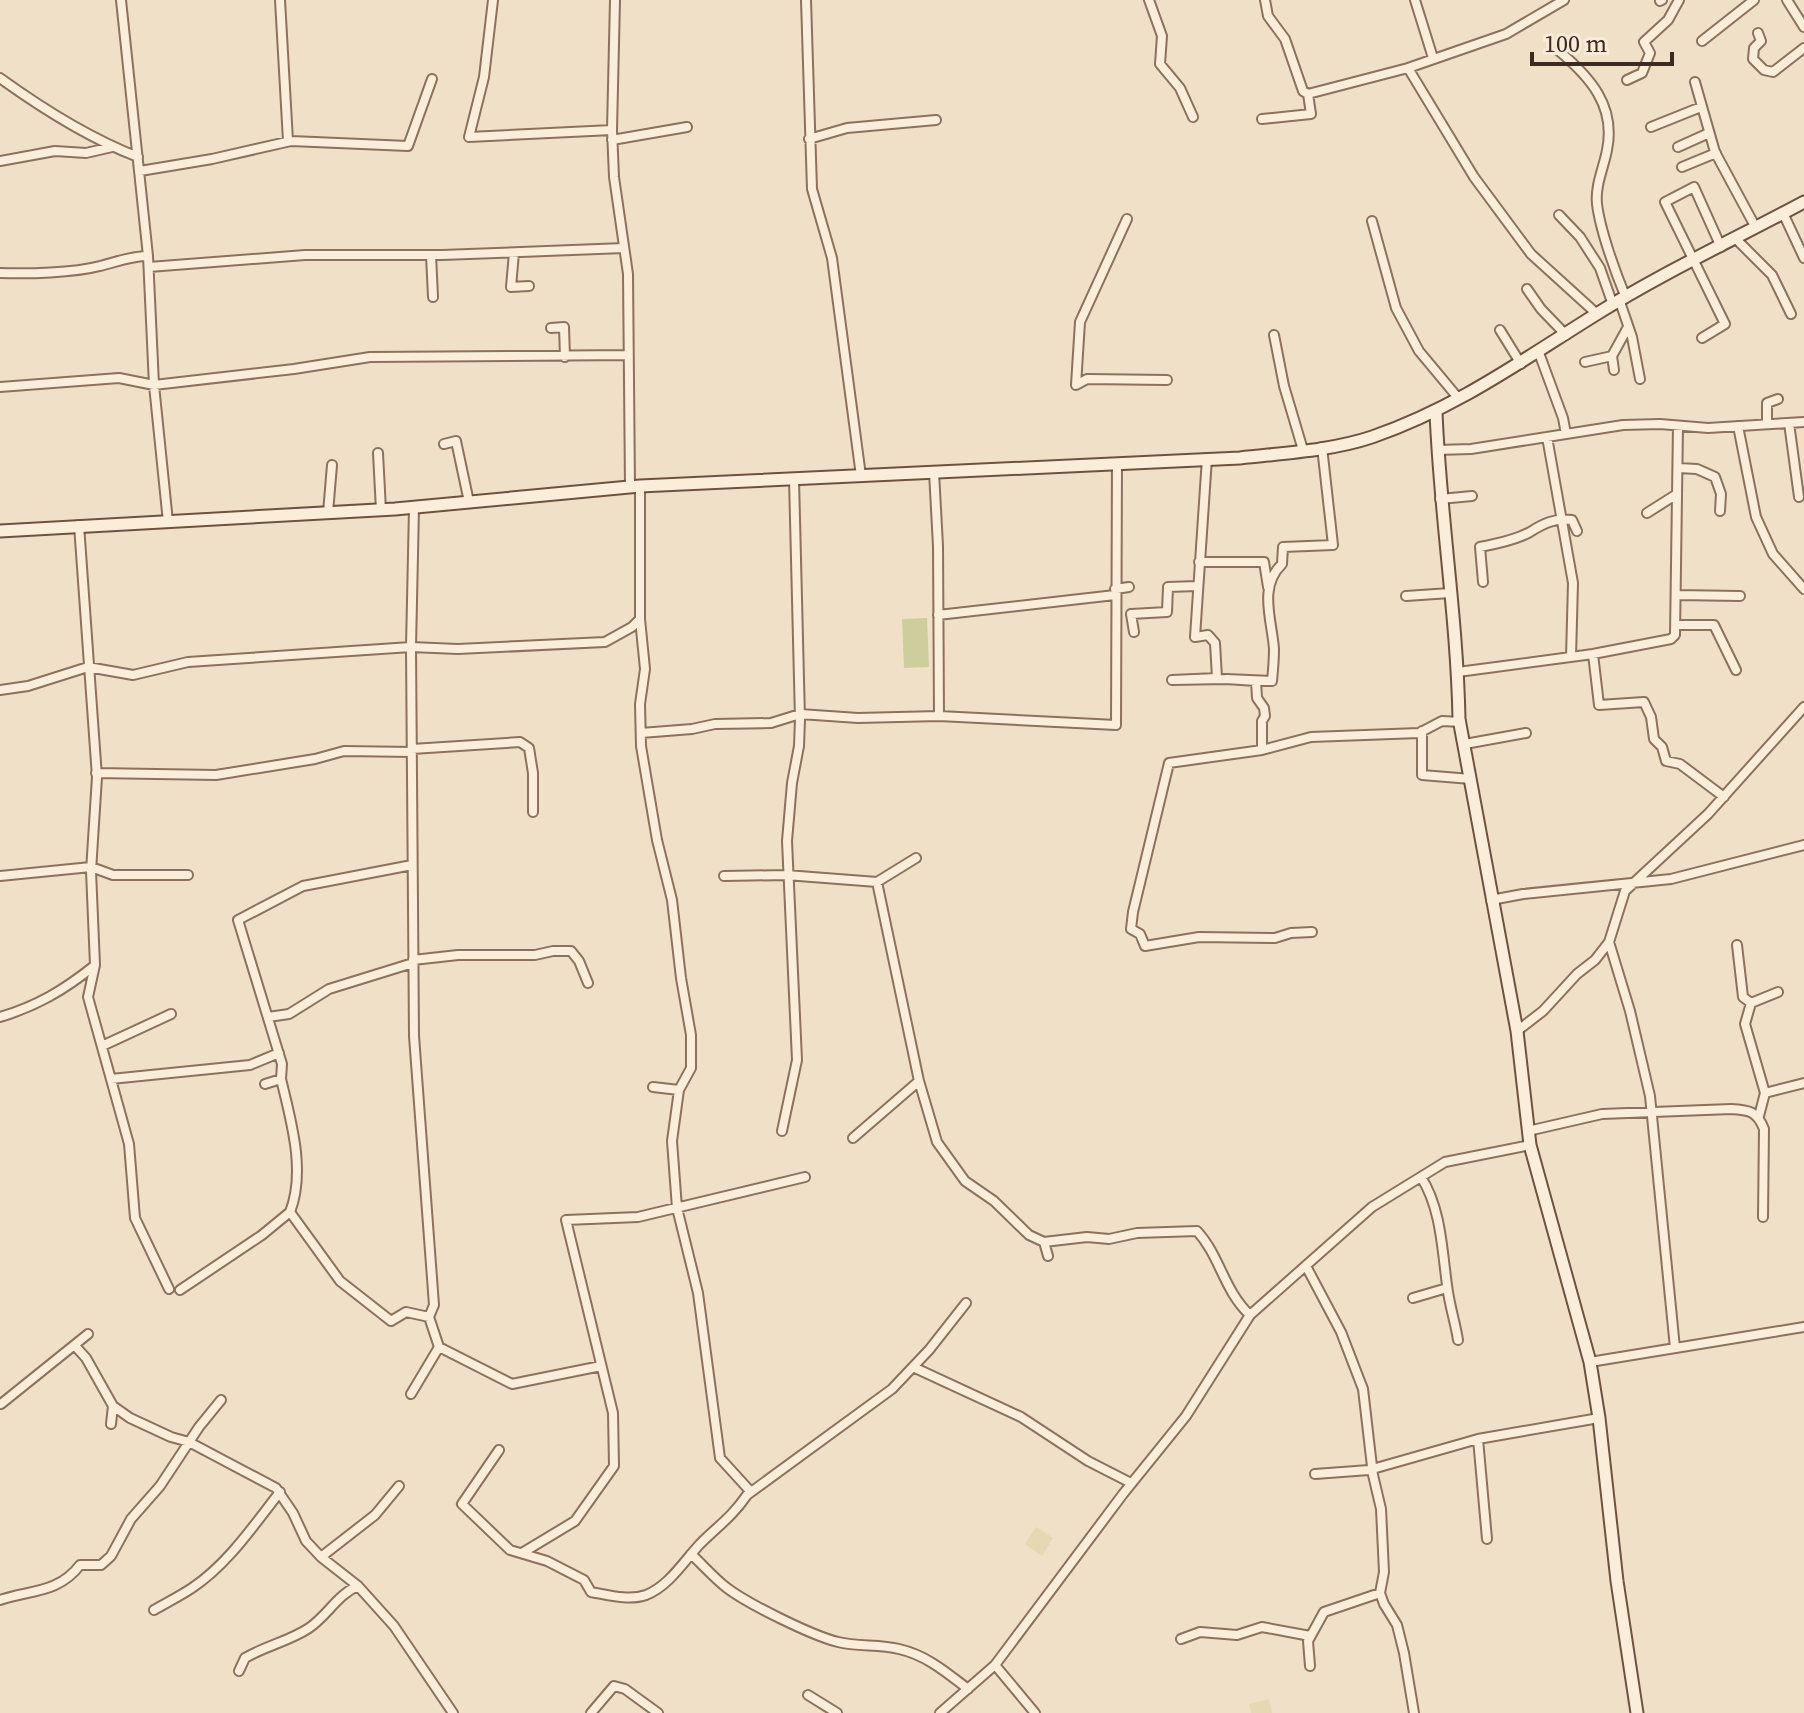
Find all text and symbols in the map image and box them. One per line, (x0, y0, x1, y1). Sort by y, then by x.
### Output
scale bar (1532, 16, 1672, 66)
text: 100 m (1544, 27, 1607, 60)

